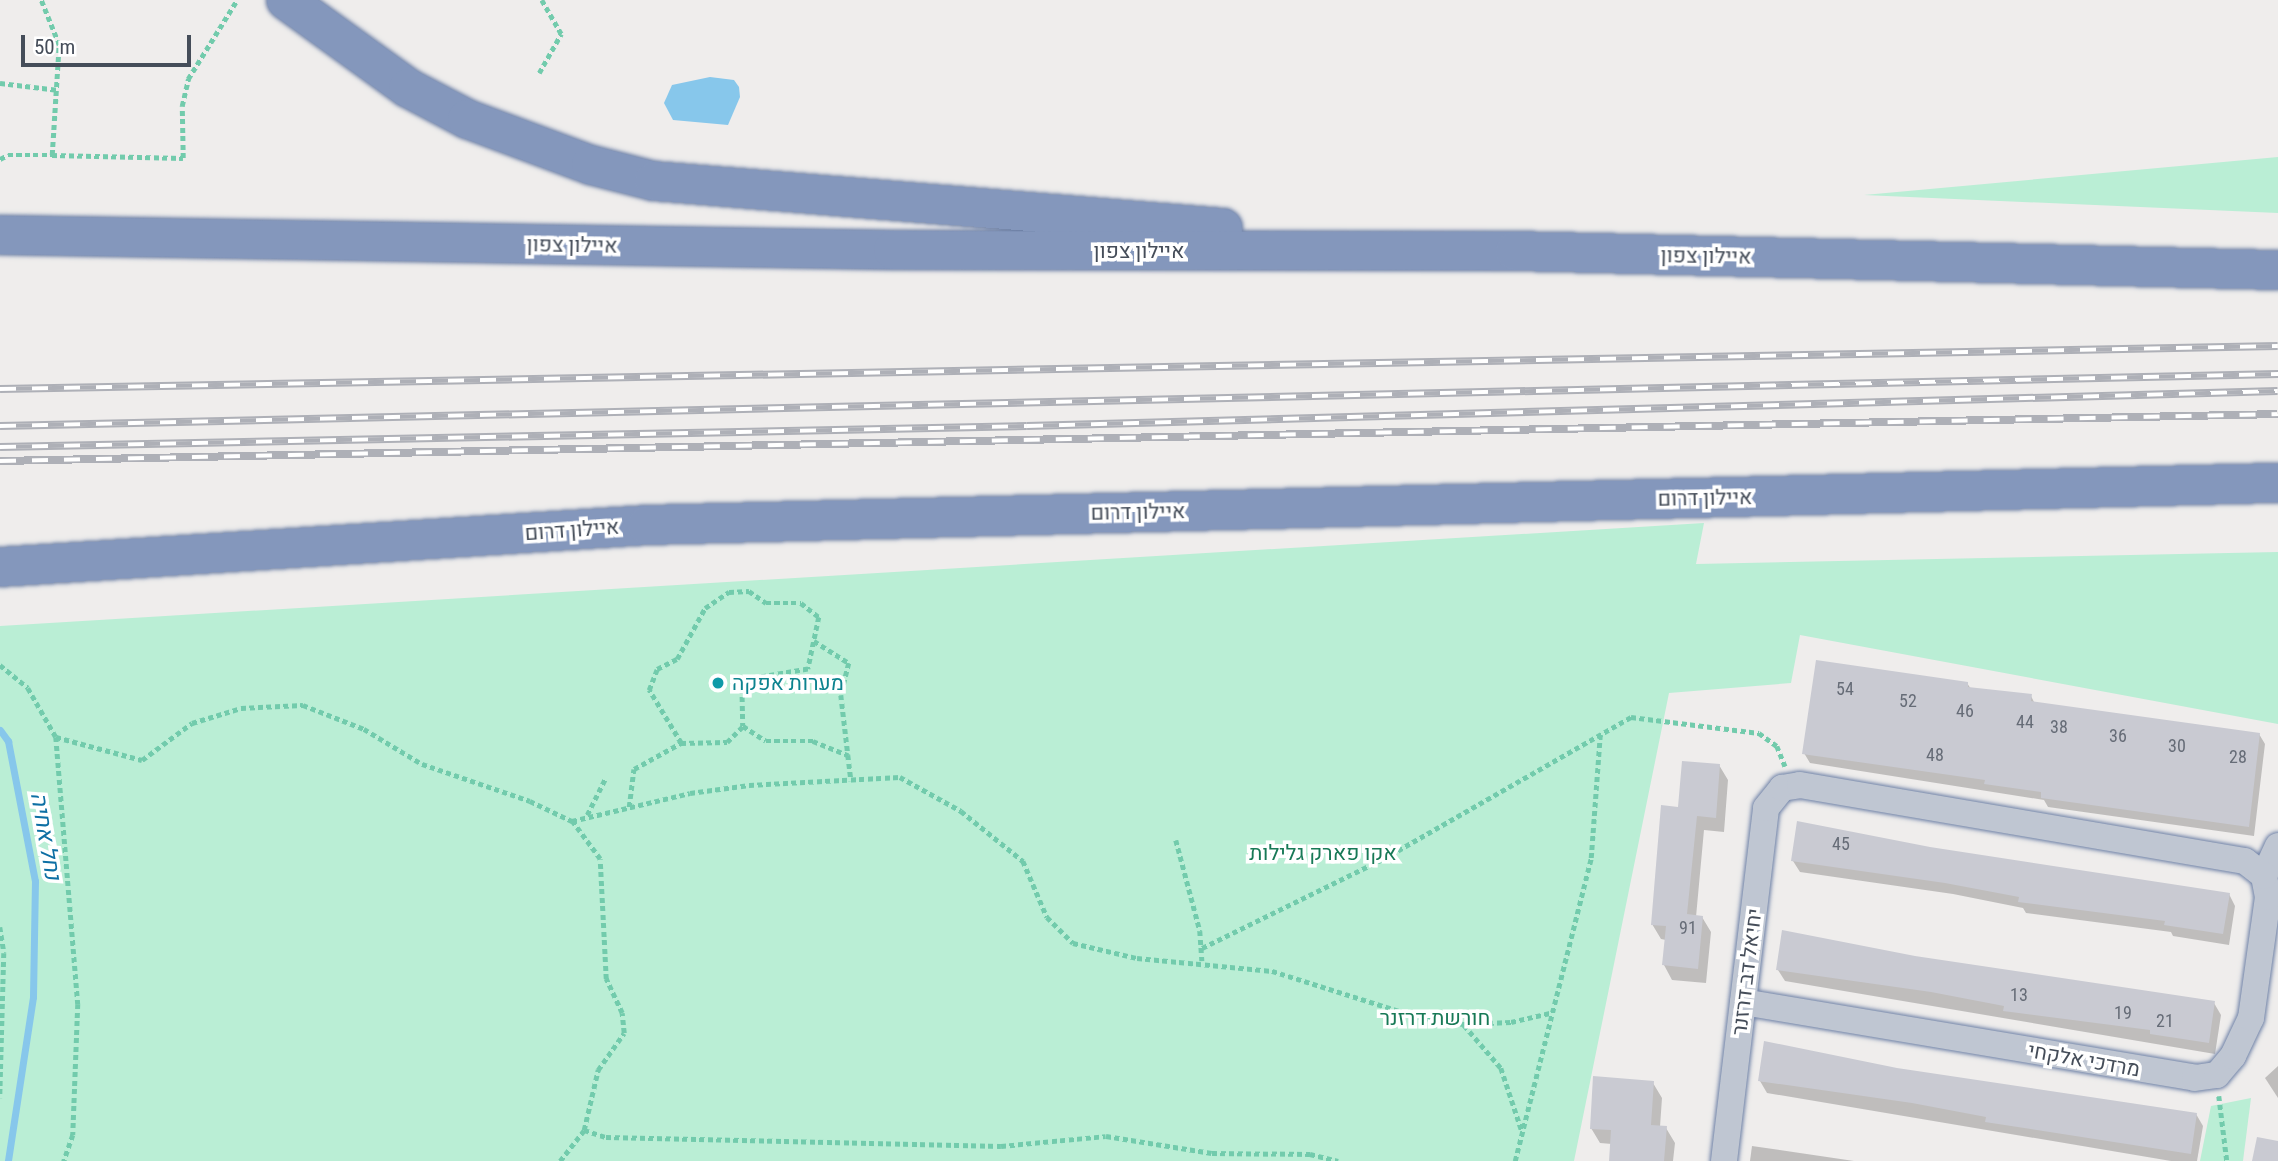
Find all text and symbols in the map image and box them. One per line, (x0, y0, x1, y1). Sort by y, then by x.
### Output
scale bar (24, 21, 194, 65)
text: 50 m (34, 35, 75, 59)
street label: איילון צפון (526, 232, 618, 258)
street label: איילון צפון (1094, 238, 1184, 264)
street label: איילון צפון (1660, 243, 1752, 269)
street label: איילון דרום (1657, 485, 1753, 511)
street label: איילון דרום (1090, 499, 1186, 525)
street label: איילון דרום (524, 514, 620, 546)
place label: מערות אפקה (732, 670, 844, 696)
marker: מערות אפקה (710, 675, 726, 691)
house number: 54 (1836, 678, 1854, 700)
house number: 52 (1899, 690, 1917, 712)
house number: 46 (1956, 700, 1974, 722)
house number: 44 (2016, 711, 2034, 733)
house number: 38 (2050, 716, 2068, 738)
house number: 36 (2109, 725, 2127, 747)
house number: 30 (2168, 735, 2186, 757)
house number: 48 (1926, 744, 1944, 766)
house number: 28 (2229, 746, 2247, 768)
water label: נחל אחיה (24, 790, 66, 882)
house number: 45 (1832, 833, 1850, 855)
park label: אקו פארק גלילות (1249, 840, 1397, 866)
street label: יחיאל דב דרזנר (1727, 907, 1767, 1037)
house number: 91 (1679, 917, 1697, 939)
house number: 13 (2010, 984, 2028, 1006)
house number: 19 (2114, 1002, 2132, 1024)
park label: חורשת דרזנר (1380, 1005, 1490, 1031)
house number: 21 (2156, 1010, 2174, 1032)
street label: מרדכי אלקחי (2026, 1038, 2142, 1082)

